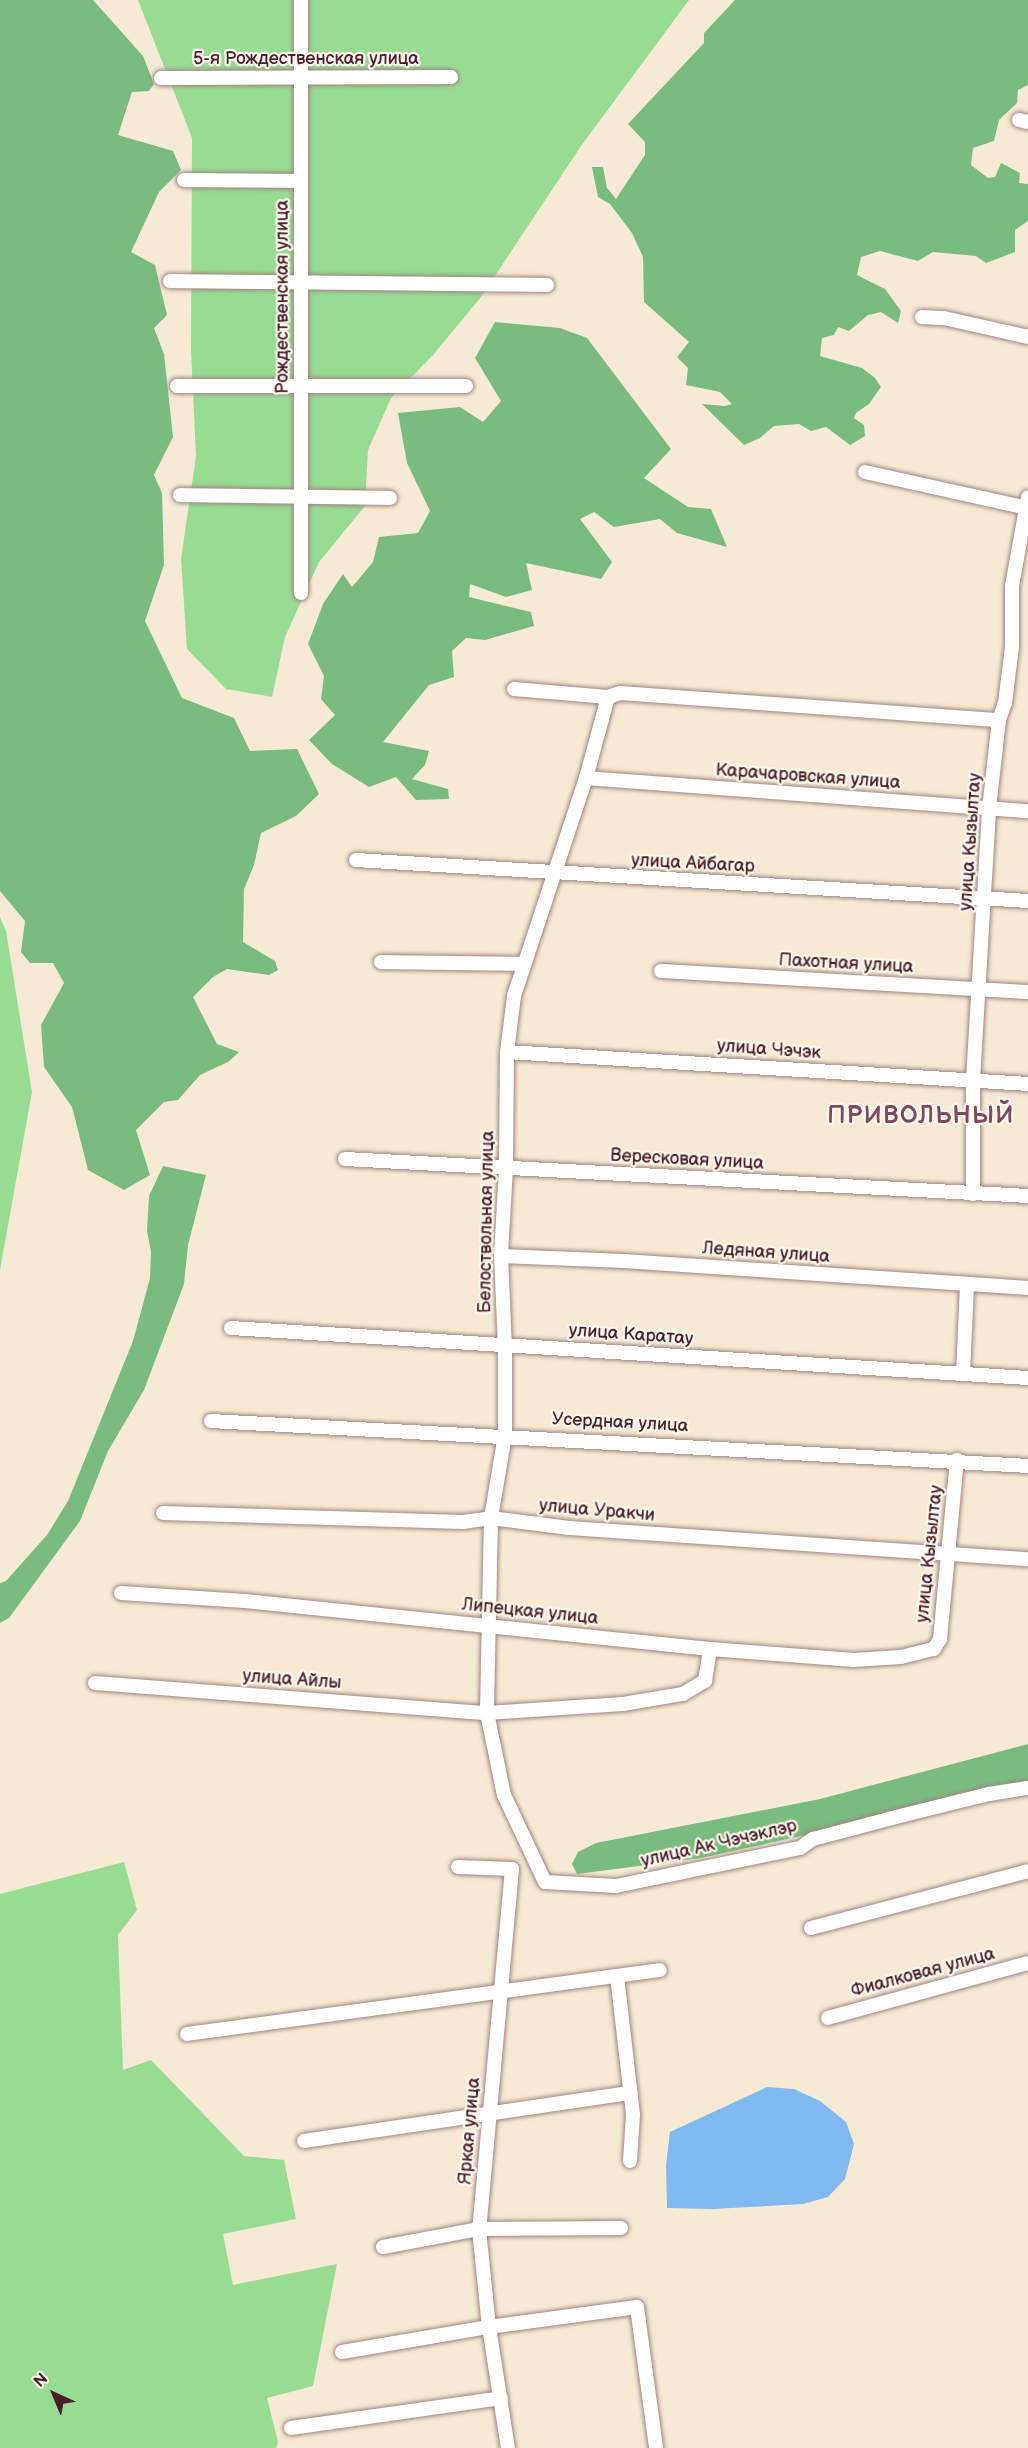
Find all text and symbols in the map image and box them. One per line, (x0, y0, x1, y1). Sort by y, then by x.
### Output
street label: 5-я Рождественская улица (193, 48, 419, 70)
street label: Рождественская улица (272, 200, 294, 394)
street label: Карачаровская улица (715, 760, 901, 794)
street label: улица Кызылтау (955, 772, 987, 912)
street label: улица Айбагар (631, 850, 755, 878)
street label: Пахотная улица (778, 950, 914, 978)
street label: улица Чэчэк (716, 1036, 822, 1064)
district label: ПРИВОЛЬНЫЙ (827, 1102, 1015, 1130)
street label: Белоствольная улица (475, 1131, 499, 1313)
street label: Вересковая улица (610, 1145, 764, 1175)
street label: Ледяная улица (701, 1238, 831, 1268)
street label: улица Каратау (568, 1320, 694, 1350)
street label: Усердная улица (551, 1409, 689, 1437)
street label: улица Кызылтау (912, 1484, 948, 1624)
street label: улица Уракчи (538, 1495, 656, 1527)
street label: Липецкая улица (461, 1594, 599, 1630)
street label: улица Айлы (242, 1666, 342, 1694)
street label: улица Ак Чэчэклэр (639, 1816, 799, 1872)
street label: Фиалковая улица (849, 1943, 997, 2003)
street label: Яркая улица (455, 2077, 485, 2185)
north arrow (24, 2364, 84, 2424)
text: N (30, 2370, 52, 2392)

